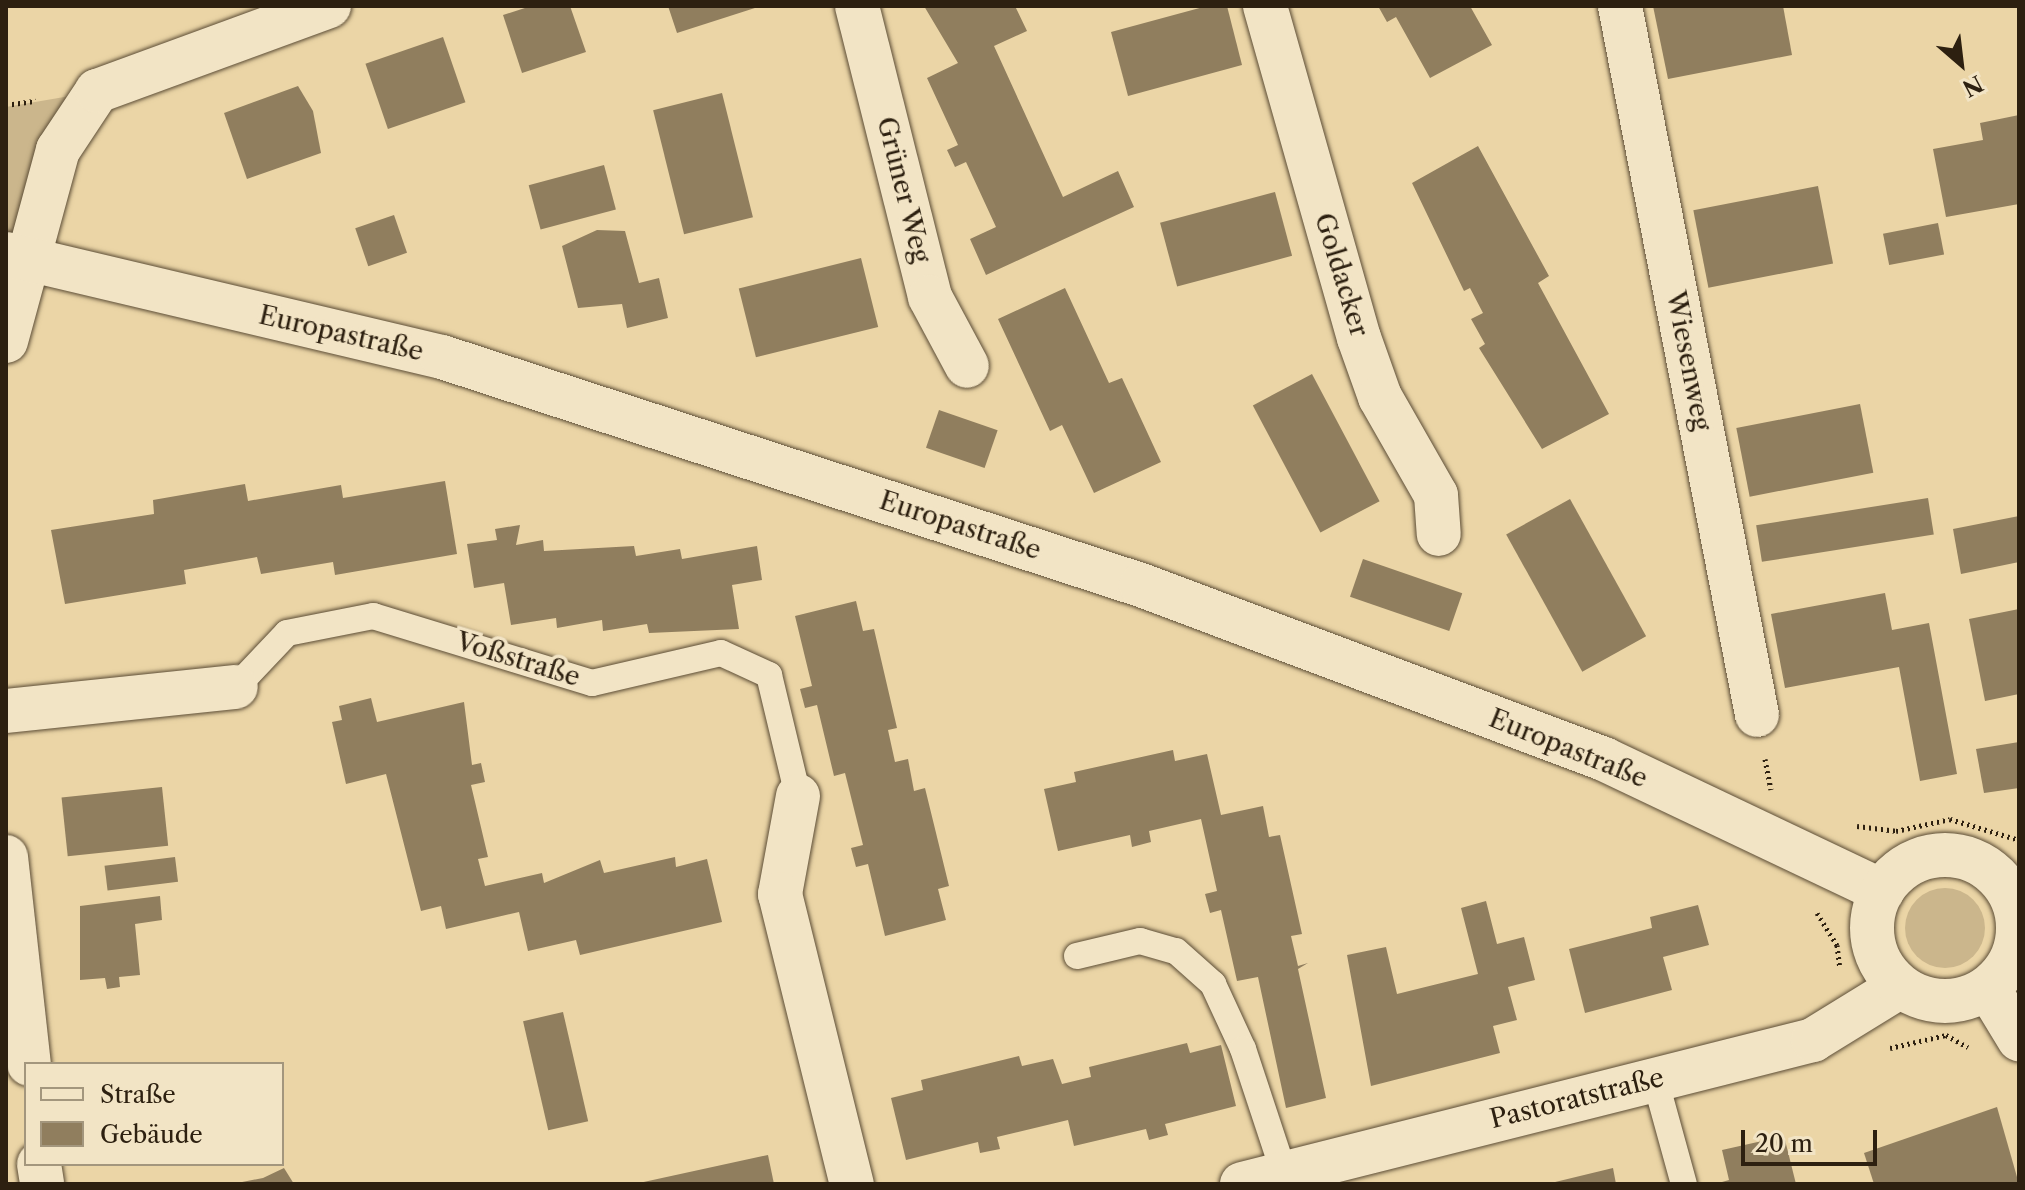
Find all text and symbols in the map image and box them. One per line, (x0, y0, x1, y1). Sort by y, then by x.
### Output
north arrow (1921, 24, 2001, 104)
text: N (1958, 69, 1987, 102)
street label: Grüner Weg (870, 113, 936, 267)
street label: Goldacker (1307, 210, 1375, 340)
street label: Wiesenweg (1659, 289, 1717, 433)
street label: Europastraße (256, 300, 426, 368)
street label: Europastraße (875, 485, 1045, 567)
street label: Voßstraße (452, 626, 584, 694)
street label: Europastraße (1484, 703, 1652, 795)
legend (24, 1062, 284, 1166)
street label: Pastoratstraße (1487, 1062, 1667, 1136)
text: Straße (100, 1080, 176, 1109)
scale bar (1745, 1114, 1881, 1164)
text: Gebäude (100, 1120, 203, 1149)
text: 20 m (1755, 1129, 1813, 1158)

